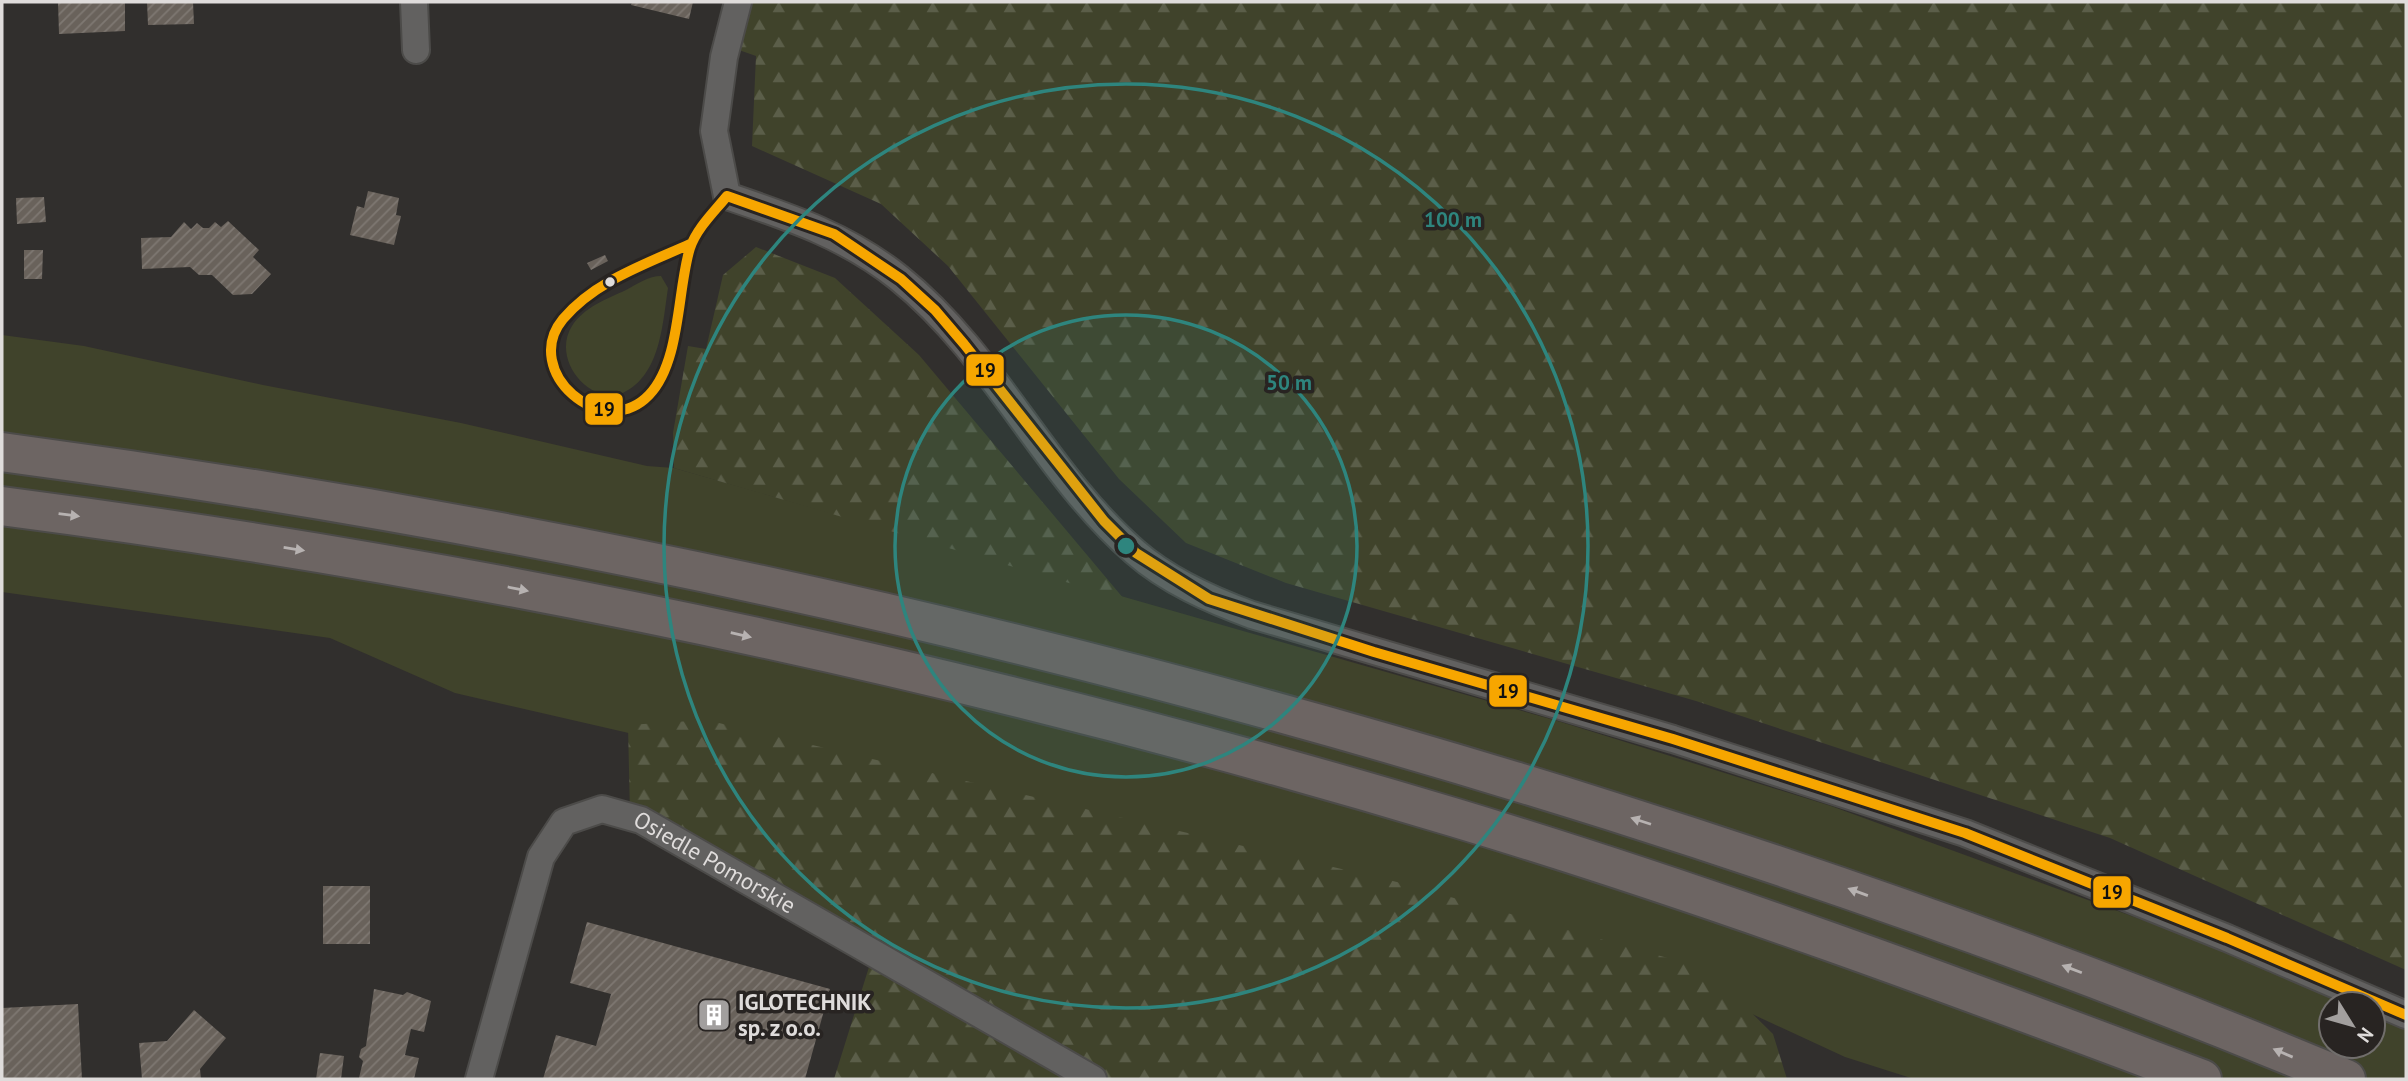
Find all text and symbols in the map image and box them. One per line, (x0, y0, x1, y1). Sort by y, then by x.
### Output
text: 100 m (1424, 206, 1482, 233)
unlabelled marker (603, 275, 617, 289)
line badge: 19 (965, 353, 1005, 387)
text: 19 (974, 358, 996, 382)
text: 50 m (1266, 369, 1312, 396)
line badge: 19 (584, 392, 624, 426)
text: 19 (593, 397, 615, 421)
one-way arrow (59, 509, 81, 520)
centre of rings (1114, 534, 1138, 558)
one-way arrow (283, 544, 305, 555)
one-way arrow (507, 584, 529, 595)
one-way arrow (730, 629, 752, 640)
line badge: 19 (1488, 674, 1528, 708)
text: 19 (1497, 679, 1519, 703)
street label: Osiedle Pomorskie (629, 804, 801, 920)
one-way arrow (1631, 815, 1652, 826)
line badge: 19 (2092, 875, 2132, 909)
text: 19 (2101, 880, 2123, 904)
one-way arrow (1847, 886, 1868, 897)
one-way arrow (2061, 964, 2082, 975)
place label: IGLOTECHNIK sp. z o.o. (738, 987, 872, 1042)
north arrow (2317, 990, 2387, 1060)
building icon: IGLOTECHNIK sp. z o.o. (695, 996, 733, 1034)
text: N (2352, 1023, 2379, 1047)
one-way arrow (2272, 1047, 2293, 1058)

